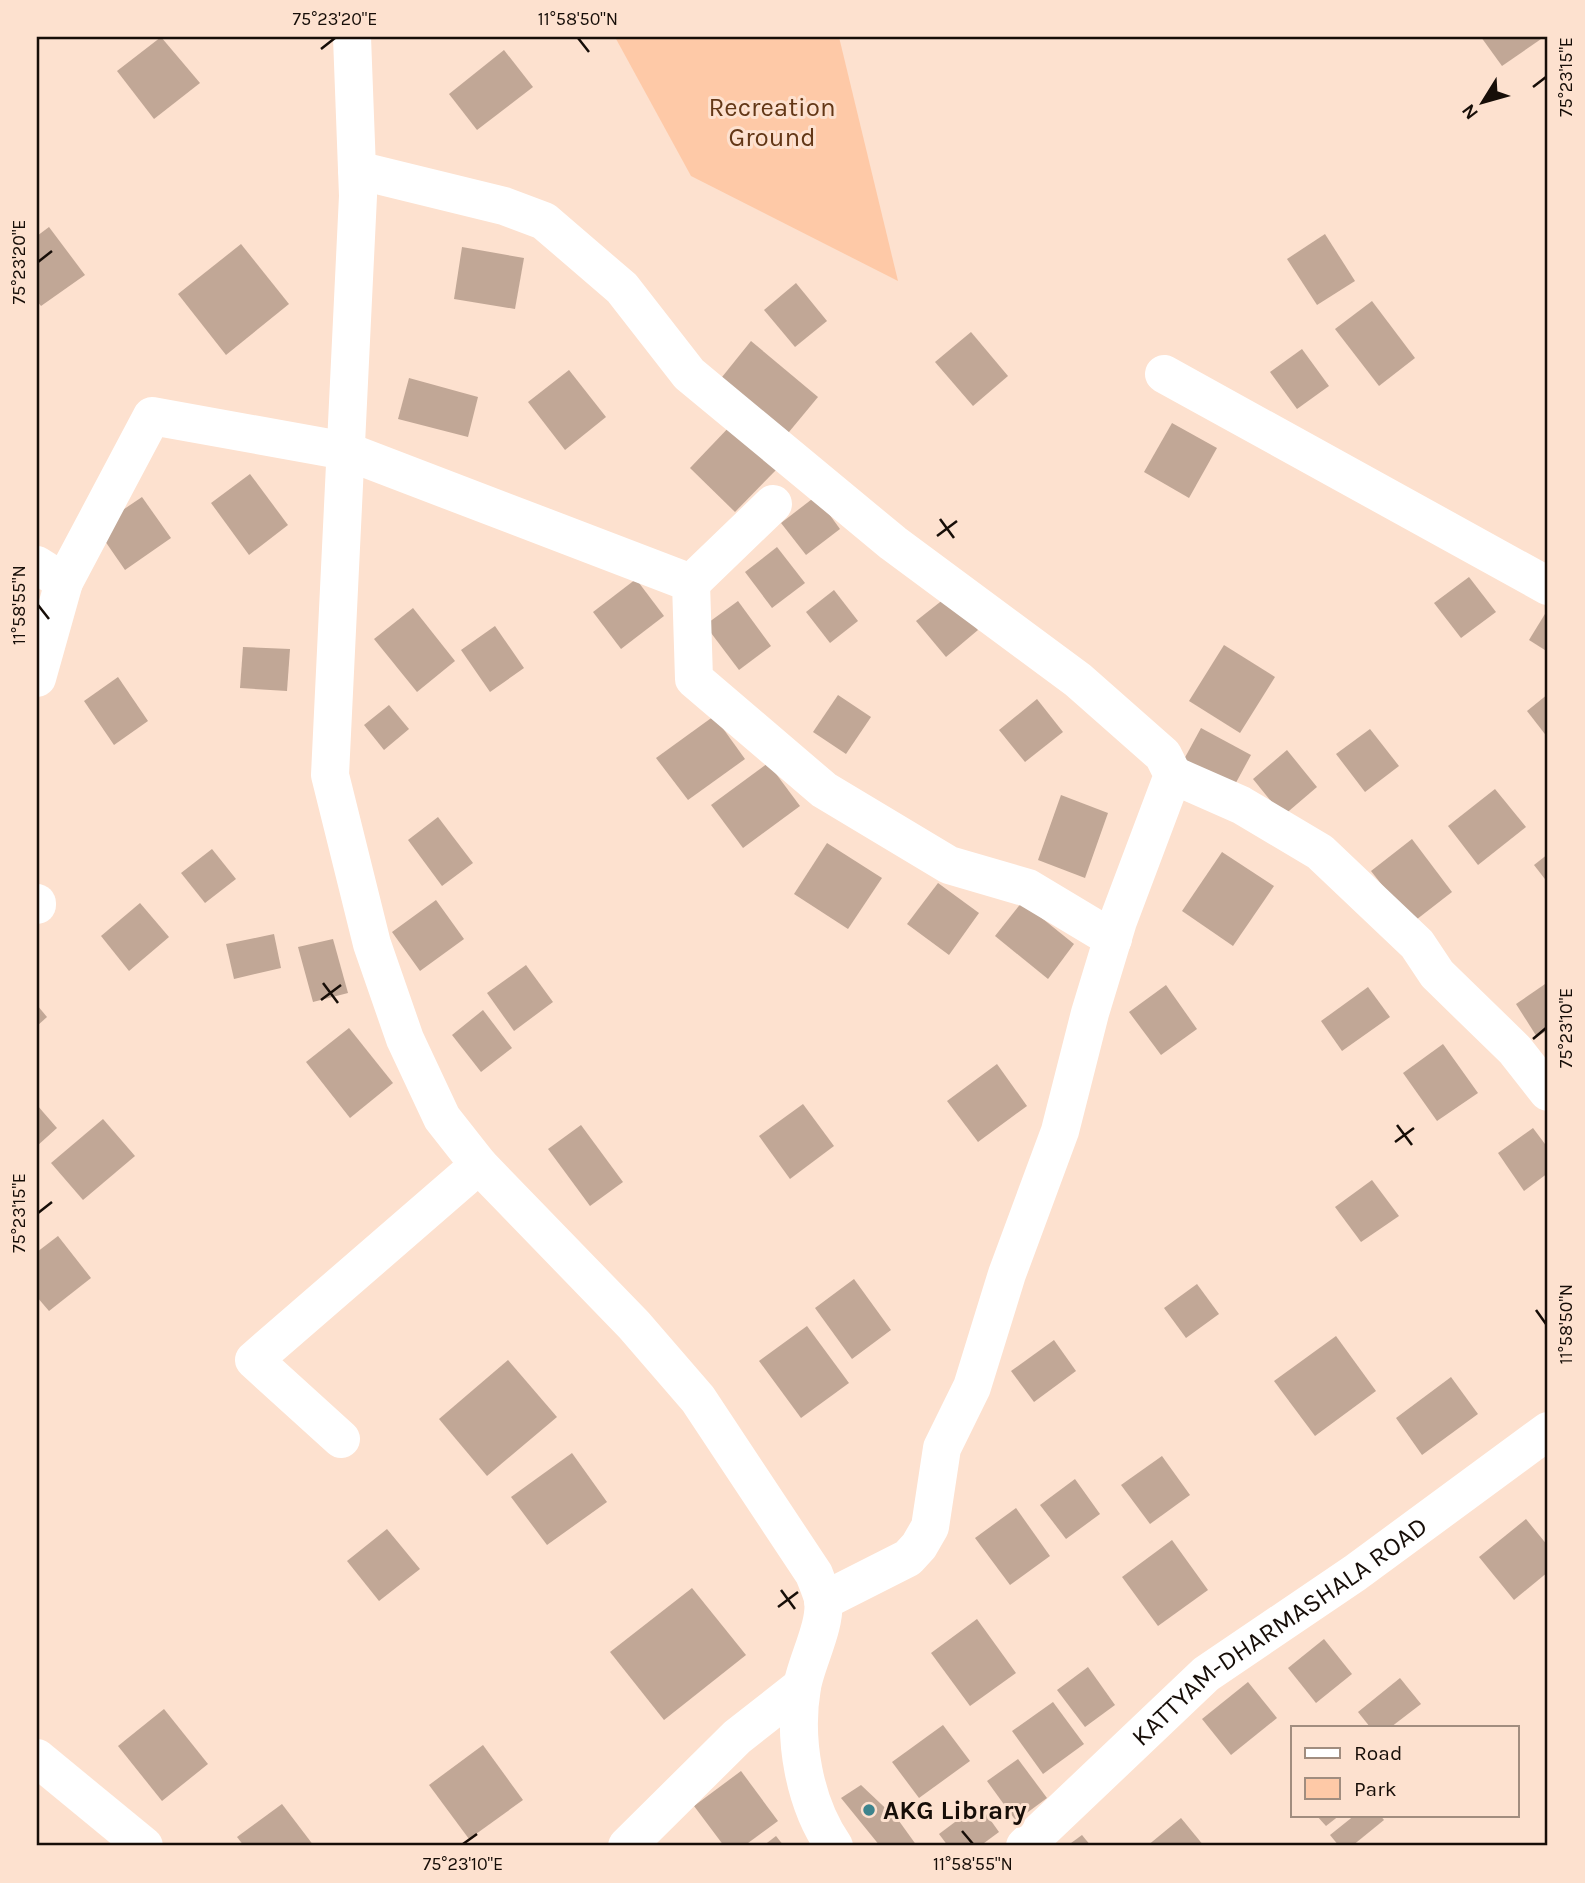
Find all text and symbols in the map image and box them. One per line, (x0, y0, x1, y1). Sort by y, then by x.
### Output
text: 75°23'20"E (293, 8, 377, 30)
text: 11°58'50"N (538, 8, 618, 30)
text: 75°23'15"E (1555, 37, 1577, 117)
north arrow (1448, 66, 1518, 136)
park label: Recreation Ground (708, 92, 836, 153)
text: N (1457, 100, 1483, 124)
text: 75°23'20"E (8, 220, 30, 304)
text: 11°58'55"N (8, 565, 30, 645)
text: 75°23'10"E (1555, 988, 1577, 1068)
text: 75°23'15"E (8, 1173, 30, 1253)
text: 11°58'50"N (1555, 1284, 1577, 1364)
street label: KATTYAM-DHARMASHALA ROAD (1125, 1510, 1434, 1752)
legend (1291, 1726, 1518, 1816)
text: Road (1354, 1741, 1402, 1765)
text: Park (1354, 1777, 1397, 1801)
place label: AKG Library (883, 1795, 1027, 1826)
marker: AKG Library (861, 1802, 877, 1818)
text: 75°23'10"E (423, 1853, 503, 1875)
text: 11°58'55"N (933, 1853, 1013, 1875)

